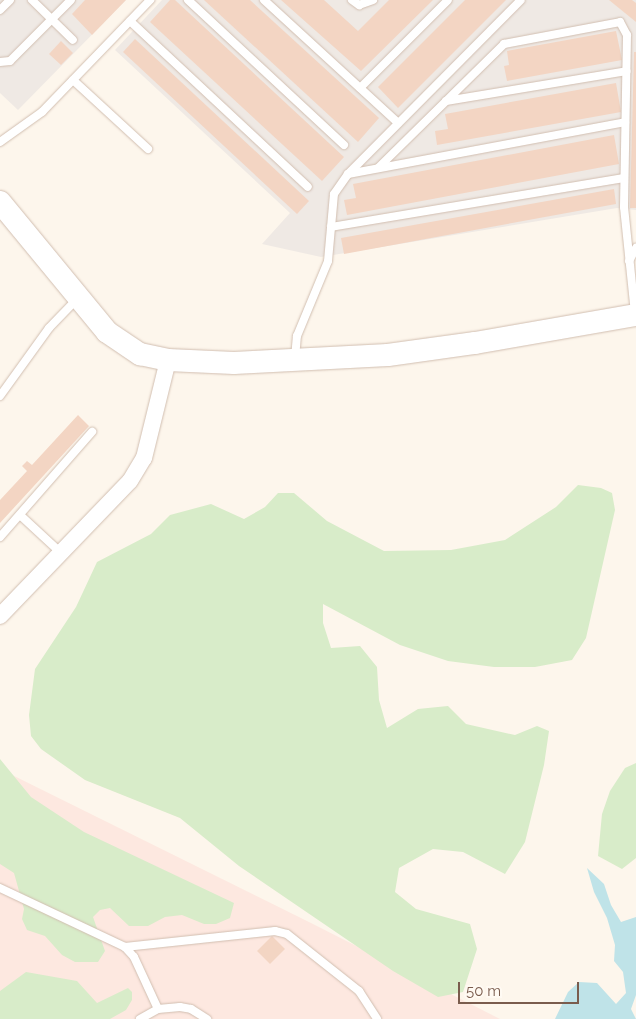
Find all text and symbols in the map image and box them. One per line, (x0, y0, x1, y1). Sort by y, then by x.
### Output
scale bar (461, 972, 582, 1004)
text: 50 m (466, 982, 501, 1000)

